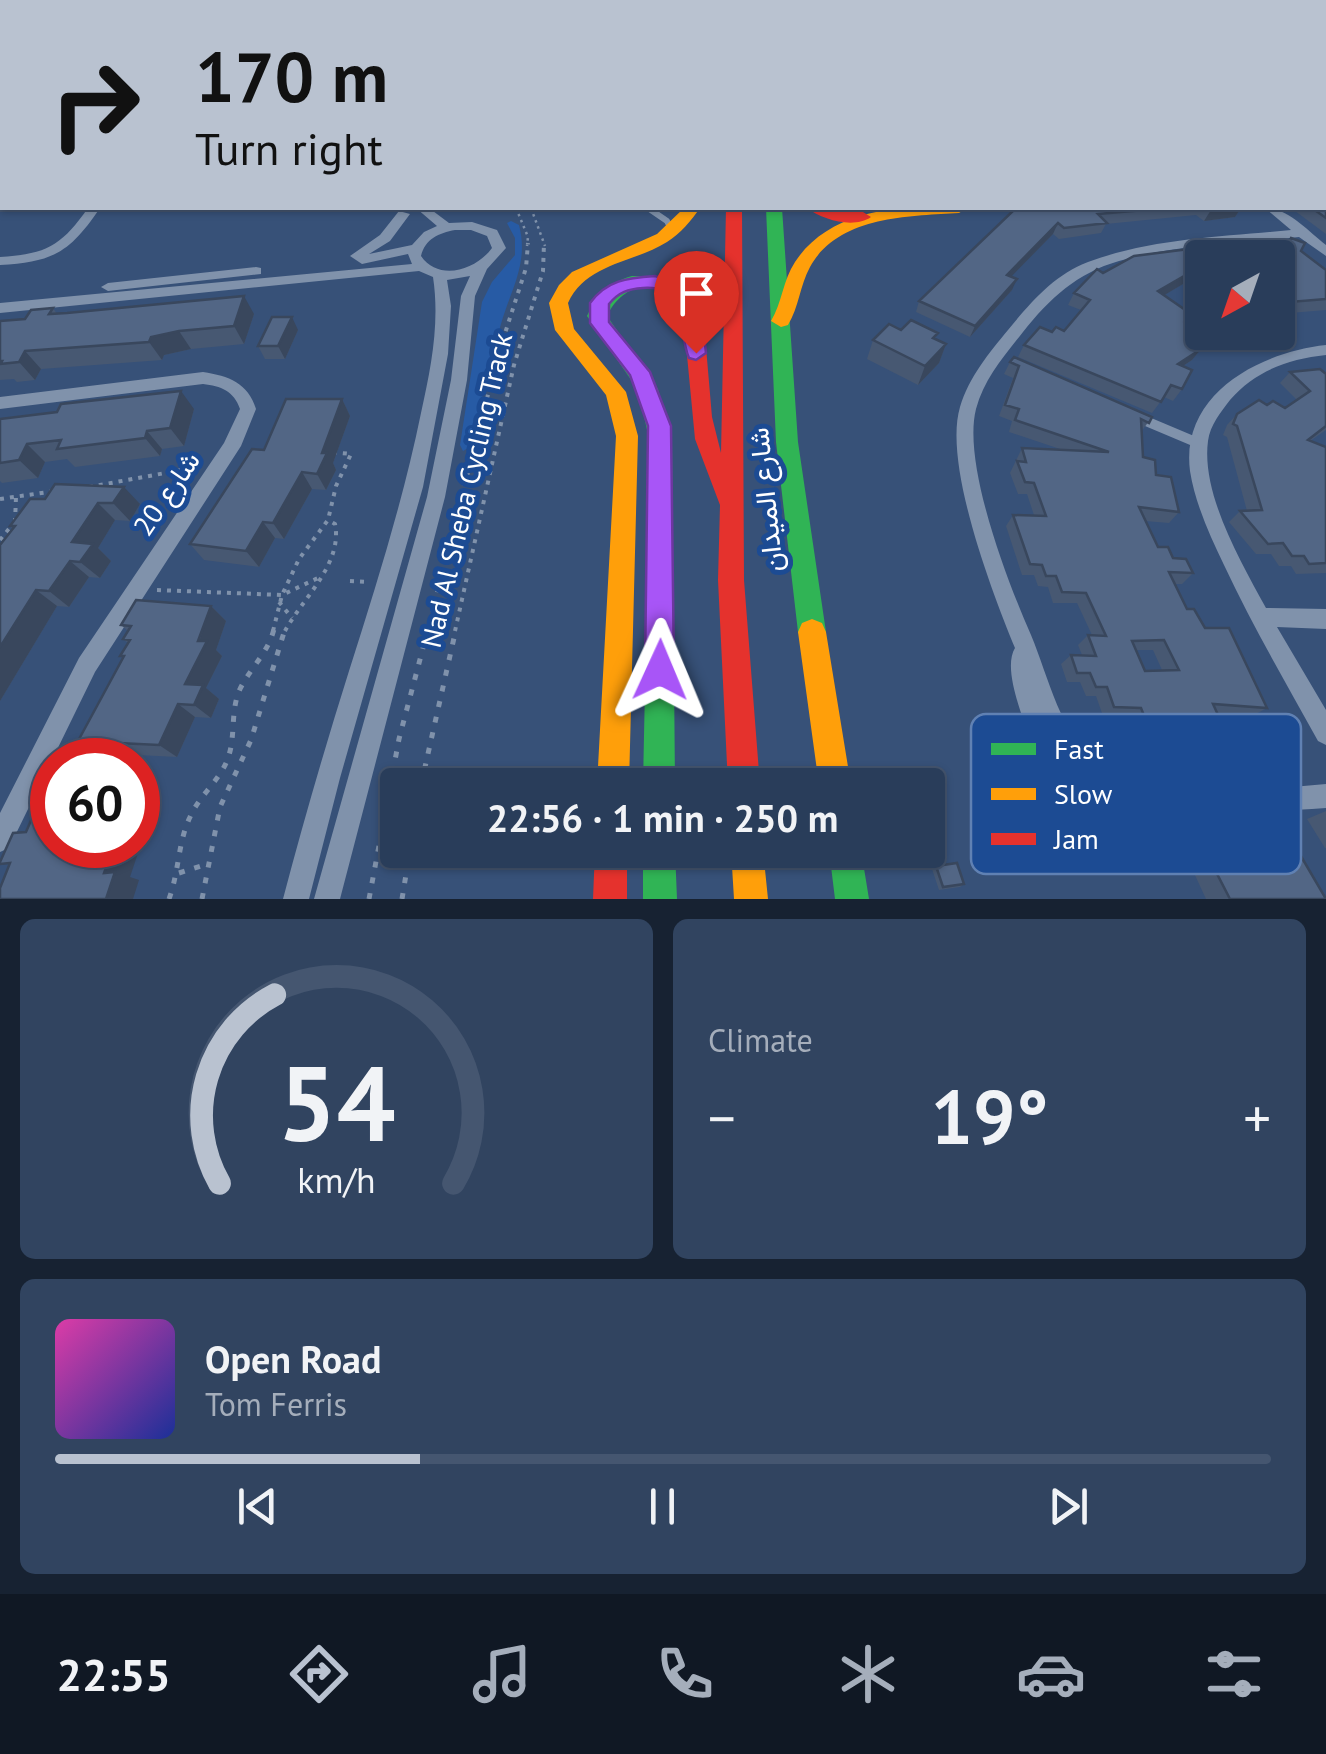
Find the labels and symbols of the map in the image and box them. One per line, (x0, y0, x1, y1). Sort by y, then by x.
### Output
north arrow (1185, 240, 1295, 350)
pin (654, 251, 739, 354)
street label: Nad Al Sheba Cycling Track (412, 328, 520, 651)
street label: شارع الميدان (739, 426, 792, 574)
street label: شارع 20 (124, 444, 209, 543)
position arrow (608, 618, 712, 722)
legend (971, 714, 1301, 874)
text: Fast (1054, 730, 1104, 767)
speed limit sign: 60 (30, 738, 160, 868)
text: Slow (1054, 775, 1113, 812)
text: Jam (1053, 820, 1099, 857)

